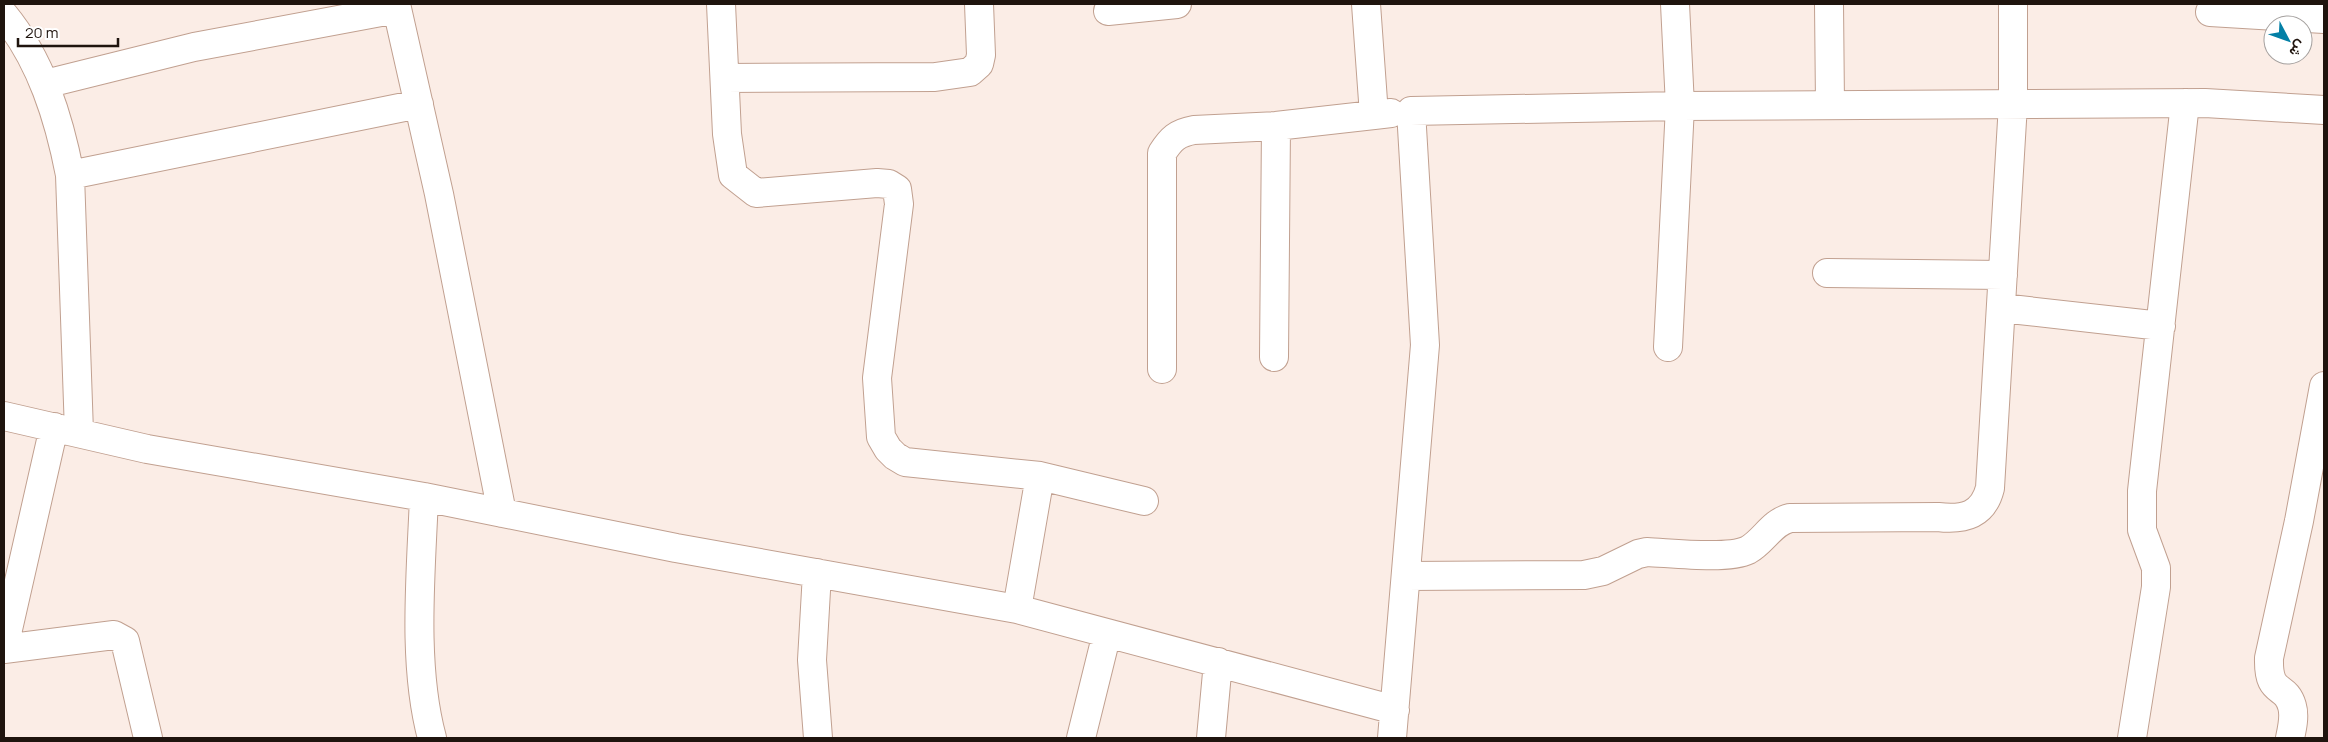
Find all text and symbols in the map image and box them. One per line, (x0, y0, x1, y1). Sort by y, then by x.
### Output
scale bar (18, 15, 118, 47)
north arrow (2263, 15, 2313, 65)
text: 20 m (25, 22, 58, 43)
text: ش (2285, 36, 2311, 62)

